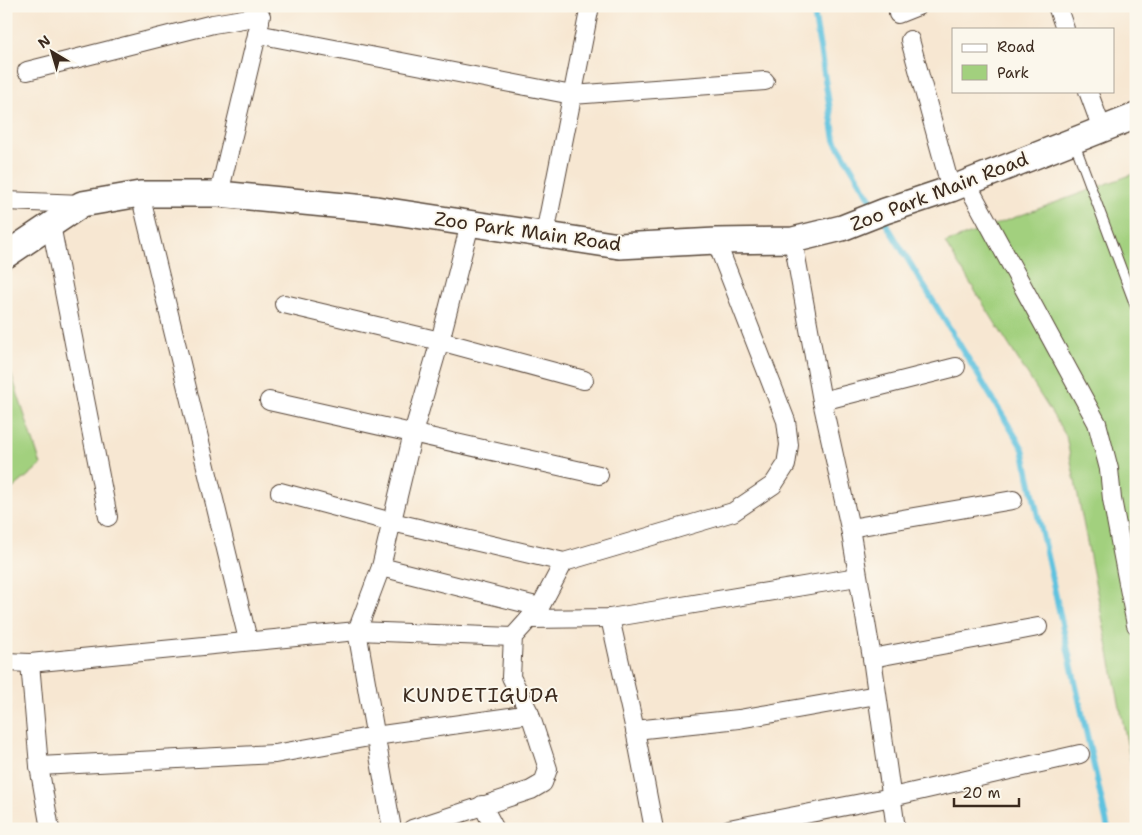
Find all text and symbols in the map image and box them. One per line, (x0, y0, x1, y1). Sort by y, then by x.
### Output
north arrow (28, 28, 78, 78)
legend (952, 28, 1114, 92)
text: N (34, 31, 54, 52)
text: Road (997, 37, 1035, 57)
text: Park (997, 63, 1029, 83)
street label: Zoo Park Main Road (847, 146, 1032, 237)
street label: Zoo Park Main Road (433, 206, 623, 257)
district label: KUNDETIGUDA (403, 682, 559, 708)
scale bar (954, 775, 1020, 807)
text: 20 m (962, 783, 1001, 803)

